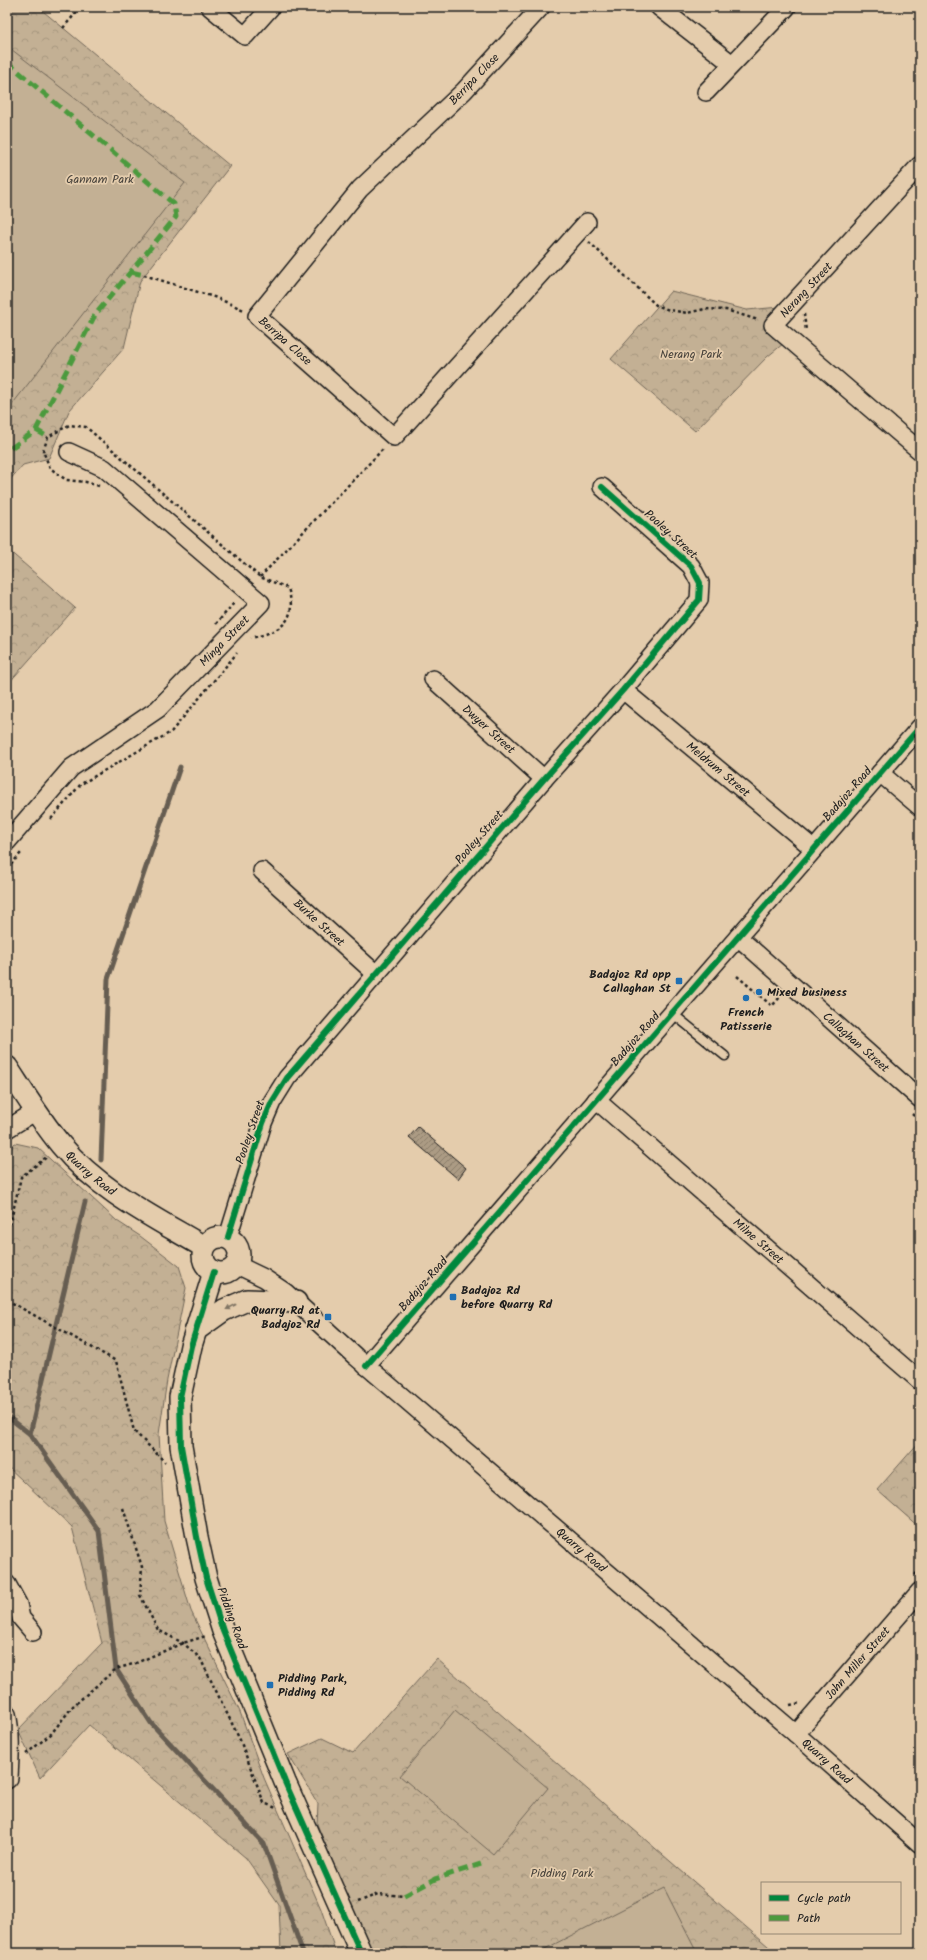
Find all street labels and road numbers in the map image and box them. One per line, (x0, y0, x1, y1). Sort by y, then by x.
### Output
street label: Berripa Close (445, 49, 505, 110)
street label: Nerang Street (775, 258, 838, 323)
street label: Berripa Close (254, 312, 316, 371)
street label: Pooley Street (640, 505, 702, 564)
street label: Minga Street (195, 611, 254, 671)
street label: Dwyer Street (457, 700, 520, 759)
street label: Meldrum Street (682, 737, 754, 802)
street label: Badajoz Road (818, 762, 877, 826)
street label: Pooley Street (450, 806, 509, 869)
street label: Burke Street (289, 895, 349, 952)
street label: Badajoz Road (606, 1007, 665, 1071)
street label: Callaghan Street (818, 1007, 894, 1078)
street label: Pooley Street (231, 1097, 270, 1167)
street label: Quarry Road (60, 1147, 120, 1202)
street label: Milne Street (728, 1214, 788, 1269)
street label: Badajoz Road (394, 1252, 453, 1316)
street label: Quarry Road (551, 1523, 611, 1578)
street label: Pidding Road (211, 1584, 252, 1653)
street label: John Miller Street (821, 1622, 895, 1704)
street label: Quarry Road (797, 1734, 857, 1790)

